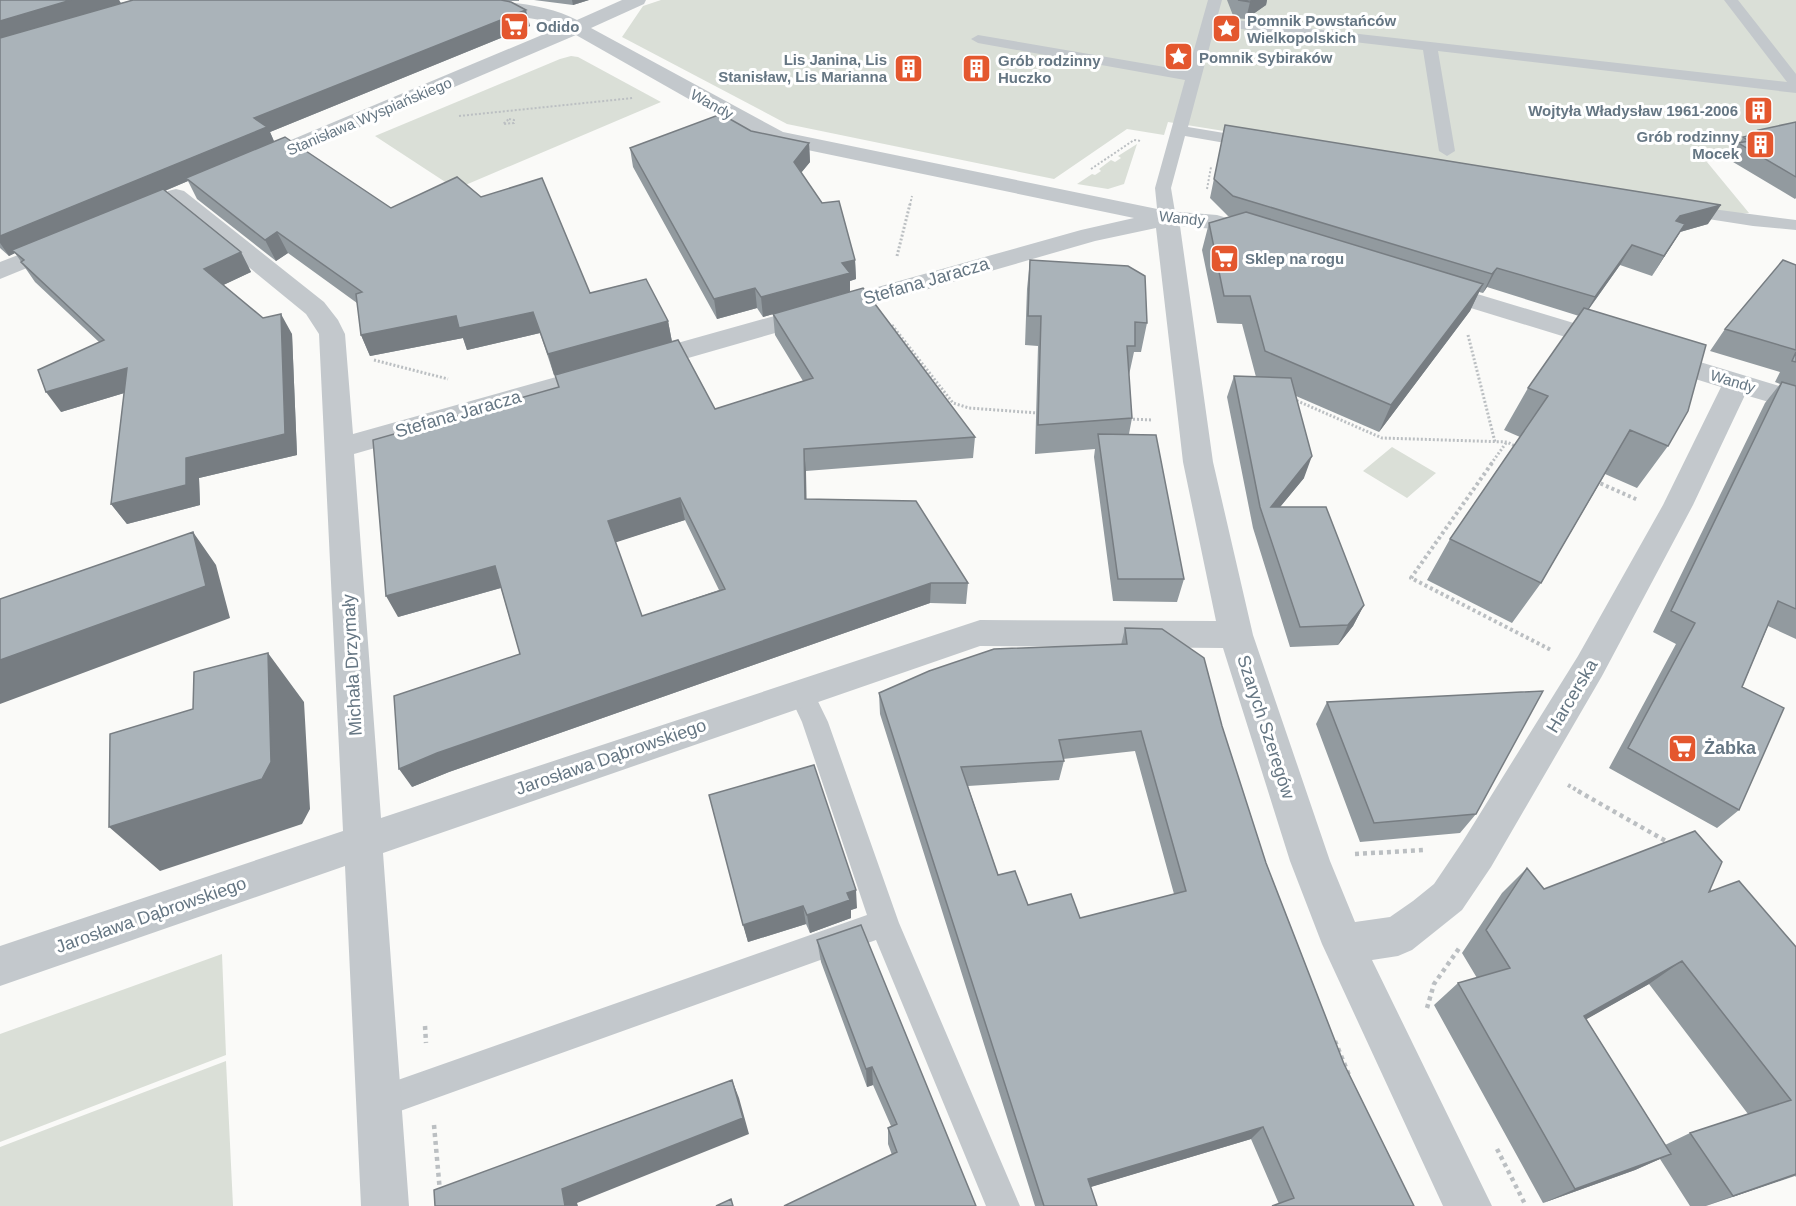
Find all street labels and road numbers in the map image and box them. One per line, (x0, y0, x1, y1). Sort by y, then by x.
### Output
street label: Stanisława Wyspiańskiego (284, 74, 454, 158)
street label: Wandy (688, 85, 737, 123)
street label: Wandy (1158, 207, 1206, 229)
street label: Stefana Jaracza (861, 253, 992, 309)
street label: Wandy (1708, 366, 1758, 396)
street label: Stefana Jaracza (393, 386, 524, 442)
street label: Michała Drzymały (338, 594, 366, 736)
street label: Szarych Szeregów (1233, 653, 1299, 802)
street label: Harcerska (1542, 655, 1602, 736)
street label: Jarosława Dąbrowskiego (513, 715, 709, 799)
street label: Jarosława Dąbrowskiego (53, 873, 249, 957)

